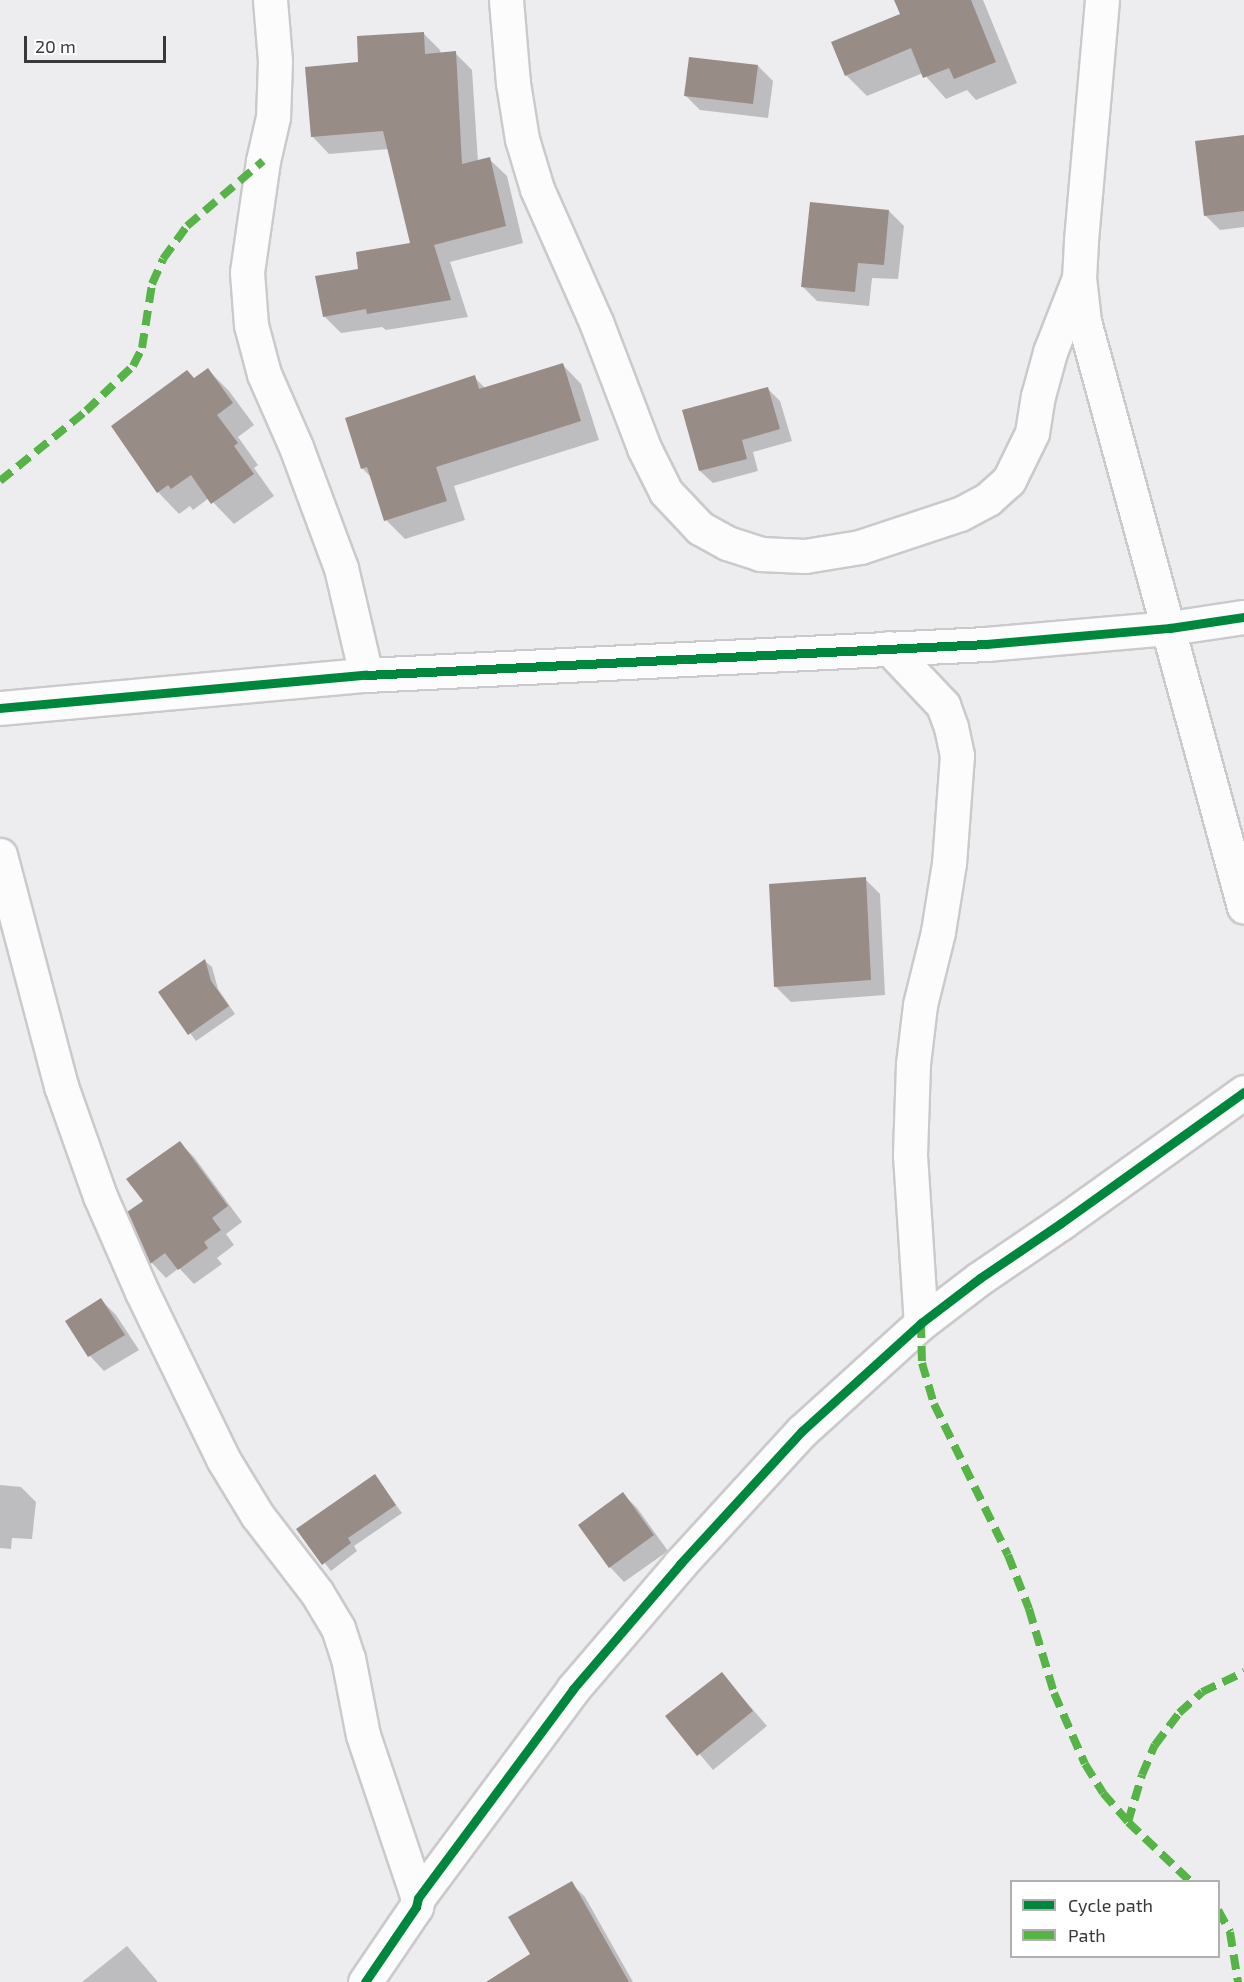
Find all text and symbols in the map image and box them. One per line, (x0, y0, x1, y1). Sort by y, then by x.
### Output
scale bar (27, 24, 170, 62)
text: 20 m (35, 35, 76, 57)
legend (1010, 1880, 1220, 1958)
text: Cycle path (1068, 1894, 1153, 1916)
text: Path (1068, 1924, 1106, 1946)

